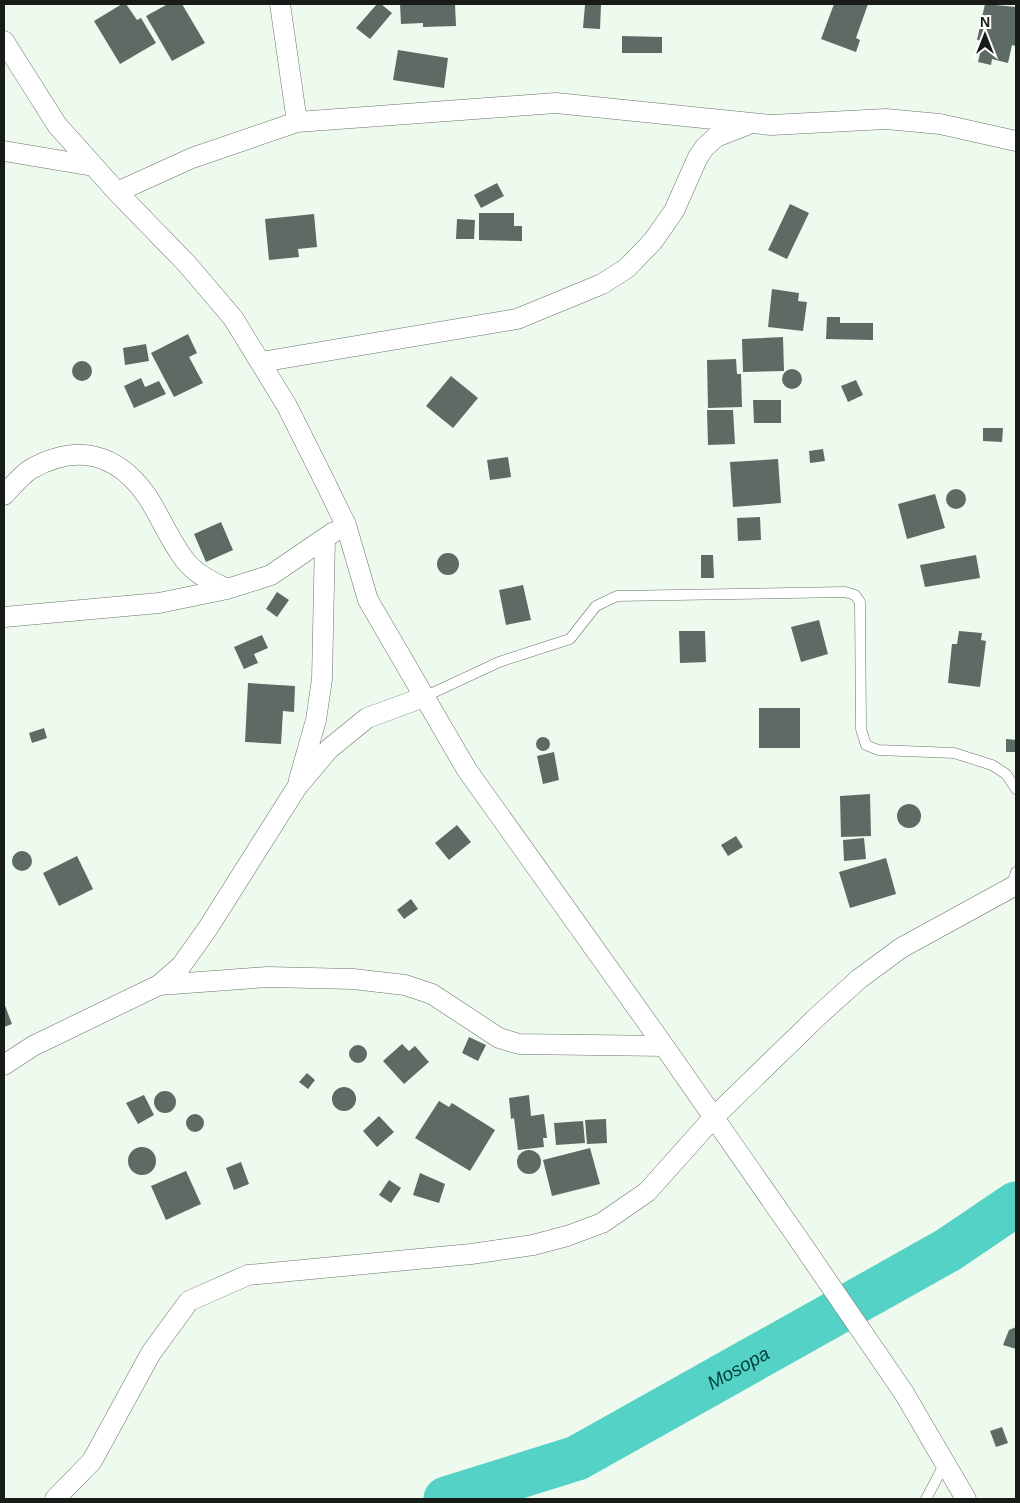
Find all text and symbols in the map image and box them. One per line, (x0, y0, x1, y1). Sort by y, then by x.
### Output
north arrow (960, 10, 1010, 60)
text: N (980, 14, 990, 30)
water label: Mosopa (704, 1342, 773, 1393)

